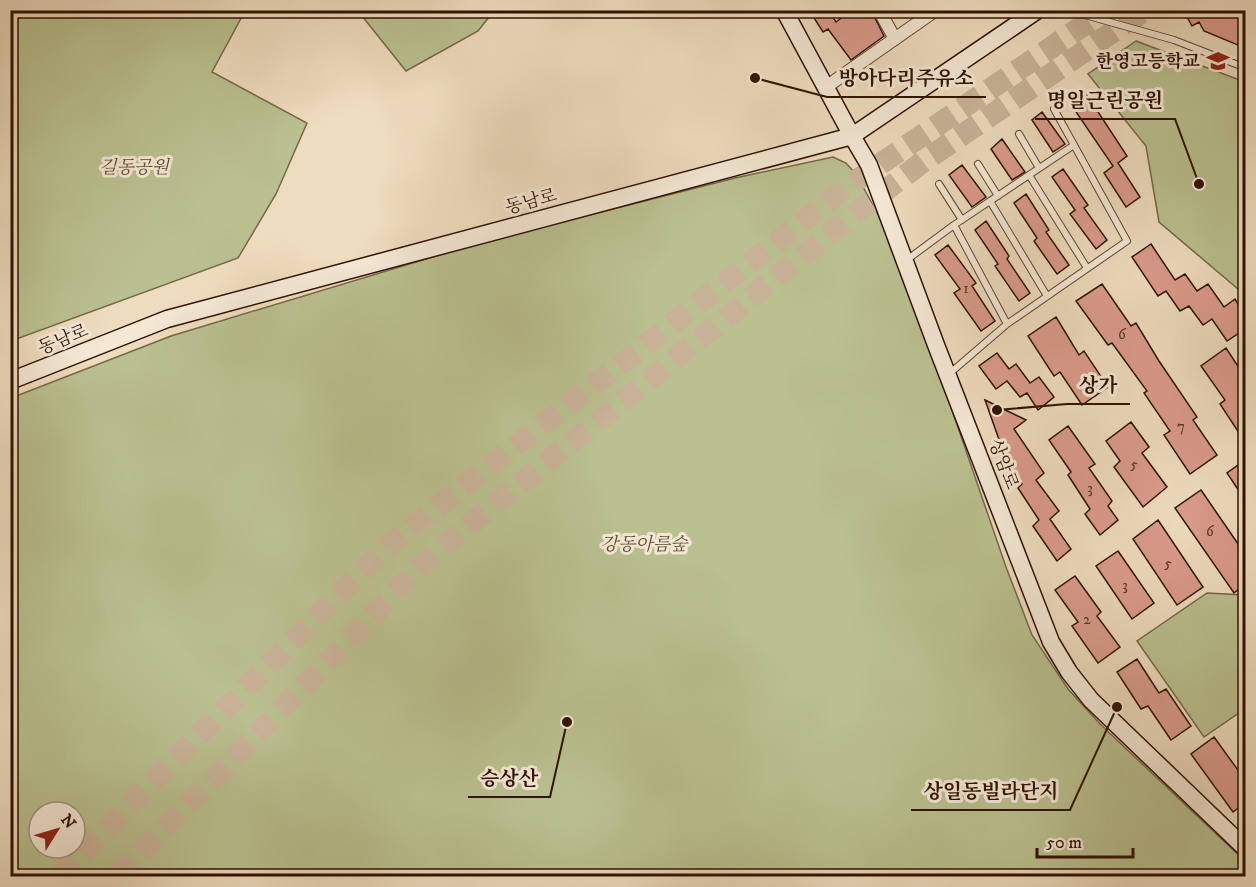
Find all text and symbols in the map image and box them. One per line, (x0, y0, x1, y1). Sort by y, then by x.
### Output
school or university icon: 한영고등학교 (1205, 48, 1231, 74)
place label: 한영고등학교 (1096, 51, 1201, 73)
callout: 방아다리주유소 (827, 59, 986, 97)
text: 방아다리주유소 (838, 67, 974, 92)
callout: 명일근린공원 (1035, 81, 1175, 119)
text: 명일근린공원 (1047, 89, 1163, 114)
park label: 길동공원 (99, 157, 170, 179)
street label: 동남로 (503, 185, 559, 219)
house number: 1 (963, 279, 969, 298)
street label: 동남로 (35, 320, 92, 360)
house number: 6 (1118, 325, 1127, 344)
callout: 상가 (1067, 366, 1130, 404)
text: 상가 (1079, 374, 1118, 399)
house number: 7 (1177, 417, 1185, 436)
street label: 상암로 (983, 436, 1023, 493)
house number: 5 (1130, 455, 1138, 474)
house number: 3 (1087, 479, 1093, 498)
house number: 6 (1206, 522, 1215, 541)
park label: 강동아름숲 (601, 534, 689, 556)
house number: 5 (1164, 554, 1172, 573)
house number: 3 (1122, 576, 1128, 595)
house number: 2 (1083, 610, 1091, 629)
callout: 승상산 (468, 759, 550, 797)
text: 승상산 (480, 767, 539, 792)
callout: 상일동빌라단지 (911, 772, 1070, 810)
text: 상일동빌라단지 (923, 780, 1059, 805)
north arrow (27, 800, 87, 860)
text: N (56, 810, 80, 833)
scale bar (1037, 821, 1133, 859)
text: 50 m (1046, 832, 1082, 854)

